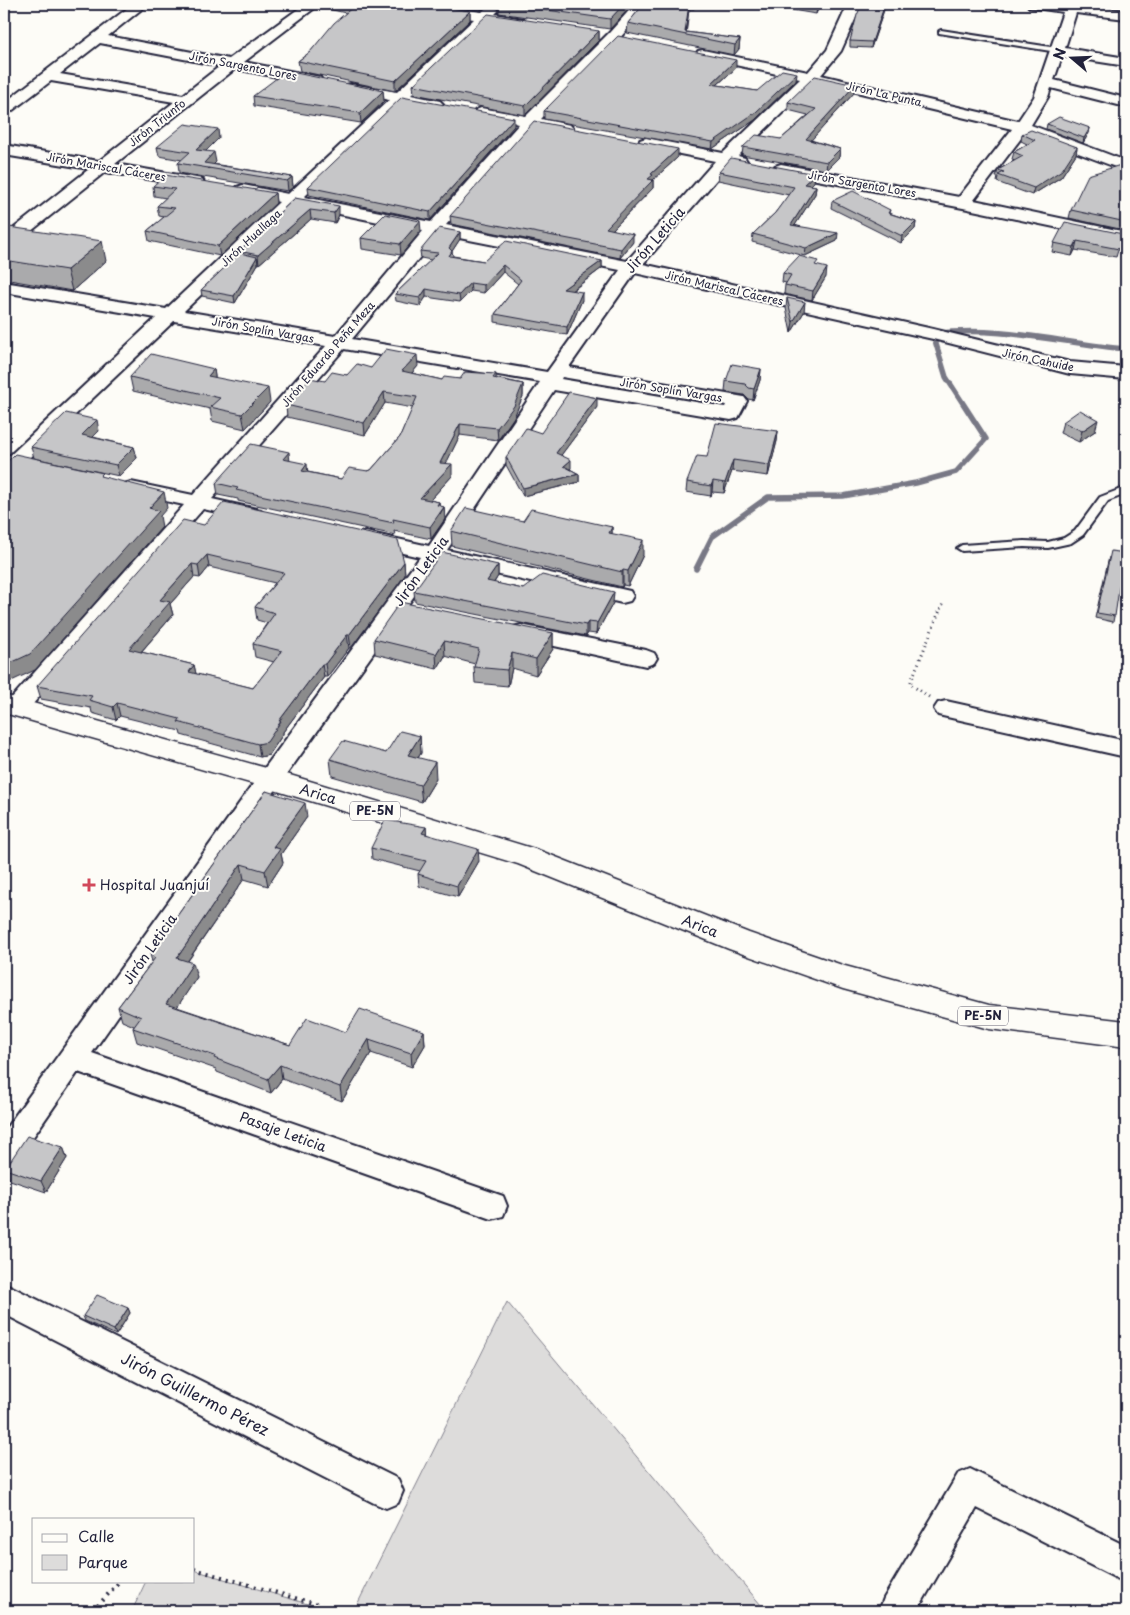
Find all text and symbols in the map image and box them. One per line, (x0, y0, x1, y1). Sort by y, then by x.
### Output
north arrow (1048, 32, 1098, 82)
text: N (1048, 45, 1071, 62)
street label: Jirón Sargento Lores (188, 47, 298, 84)
street label: Jirón La Punta (845, 77, 924, 111)
street label: Jirón Triunfo (124, 95, 189, 150)
street label: Jirón Mariscal Cáceres (45, 148, 167, 185)
street label: Jirón Sargento Lores (807, 166, 917, 201)
street label: Jirón Leticia (620, 201, 690, 278)
street label: Jirón Huallaga (216, 205, 285, 270)
street label: Jirón Mariscal Cáceres (663, 266, 785, 309)
street label: Jirón Eduardo Peña Meza (277, 297, 378, 410)
street label: Jirón Soplín Vargas (211, 312, 316, 347)
street label: Jirón Cahuide (1001, 344, 1076, 375)
street label: Jirón Soplín Vargas (619, 373, 723, 406)
street label: Jirón Leticia (388, 531, 454, 610)
street label: Arica (297, 778, 339, 809)
road number: PE-5N (350, 801, 400, 820)
place label: Hospital Juanjuí (100, 874, 209, 895)
marker: Hospital Juanjuí (82, 878, 96, 892)
street label: Jirón Leticia (117, 909, 182, 988)
street label: Arica (679, 909, 722, 942)
road number: PE-5N (958, 1006, 1008, 1026)
street label: Pasaje Leticia (237, 1106, 330, 1157)
street label: Jirón Guillermo Pérez (117, 1345, 274, 1441)
legend (32, 1518, 195, 1582)
text: Calle (78, 1524, 115, 1547)
text: Parque (78, 1550, 128, 1573)

